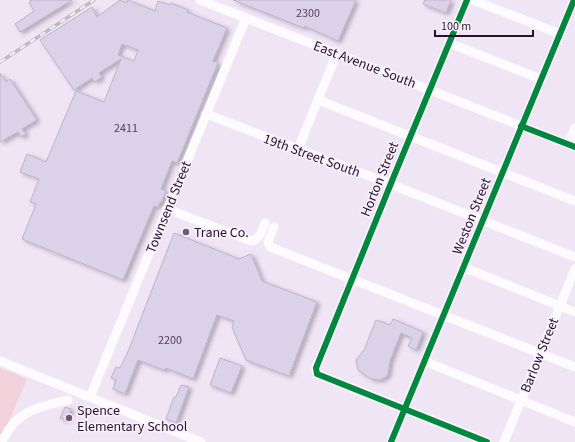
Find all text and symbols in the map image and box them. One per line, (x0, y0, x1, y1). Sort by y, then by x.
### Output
house number: 2300 (296, 5, 320, 22)
scale bar (435, 12, 533, 38)
text: 100 m (441, 18, 471, 35)
street label: East Avenue South (310, 36, 419, 94)
house number: 2411 (114, 120, 138, 137)
street label: 19th Street South (260, 129, 363, 183)
street label: Horton Street (356, 139, 404, 220)
street label: Townsend Street (141, 158, 197, 257)
street label: Weston Street (447, 175, 497, 258)
place label: Trane Co. (194, 223, 249, 243)
marker: Trane Co. (181, 227, 191, 237)
street label: Barlow Street (516, 315, 564, 396)
house number: 2200 (158, 332, 182, 349)
place label: Spence Elementary School (77, 401, 188, 437)
marker: Spence Elementary School (64, 413, 74, 423)

